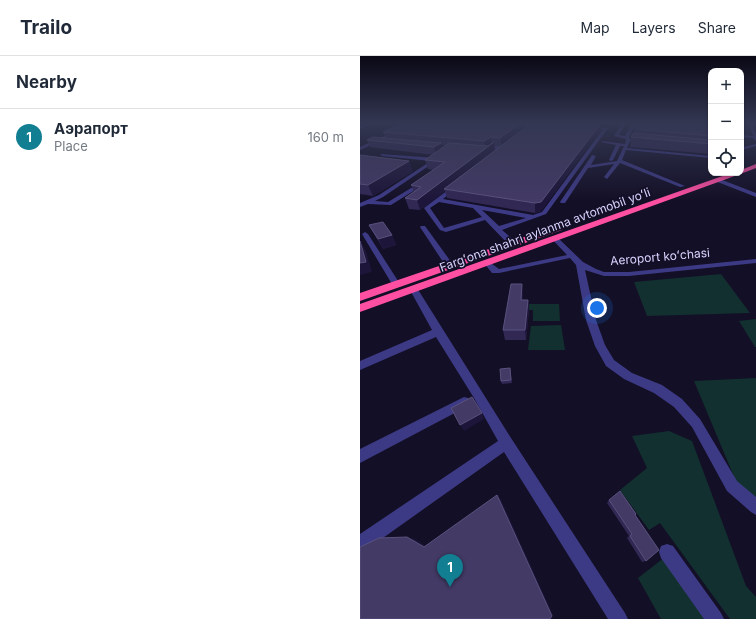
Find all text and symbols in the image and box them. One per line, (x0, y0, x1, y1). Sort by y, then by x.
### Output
text: Trailo (20, 16, 72, 39)
text: Map (581, 19, 610, 36)
text: Layers (632, 19, 676, 36)
text: Share (698, 19, 736, 36)
map controls (708, 68, 744, 176)
button: + (708, 68, 744, 104)
text: Nearby (16, 72, 77, 92)
button: − (708, 104, 744, 140)
text: Аэрапорт (54, 119, 128, 138)
text: 1 (26, 129, 32, 145)
text: 160 m (307, 129, 344, 145)
text: Place (54, 138, 88, 154)
button: locate (708, 140, 744, 176)
street label: Fargʻona shahri aylanma avtomobil yoʻli (437, 184, 652, 275)
street label: Aeroport koʻchasi (609, 245, 711, 268)
your location (587, 298, 607, 318)
pin: 1 (437, 554, 463, 587)

